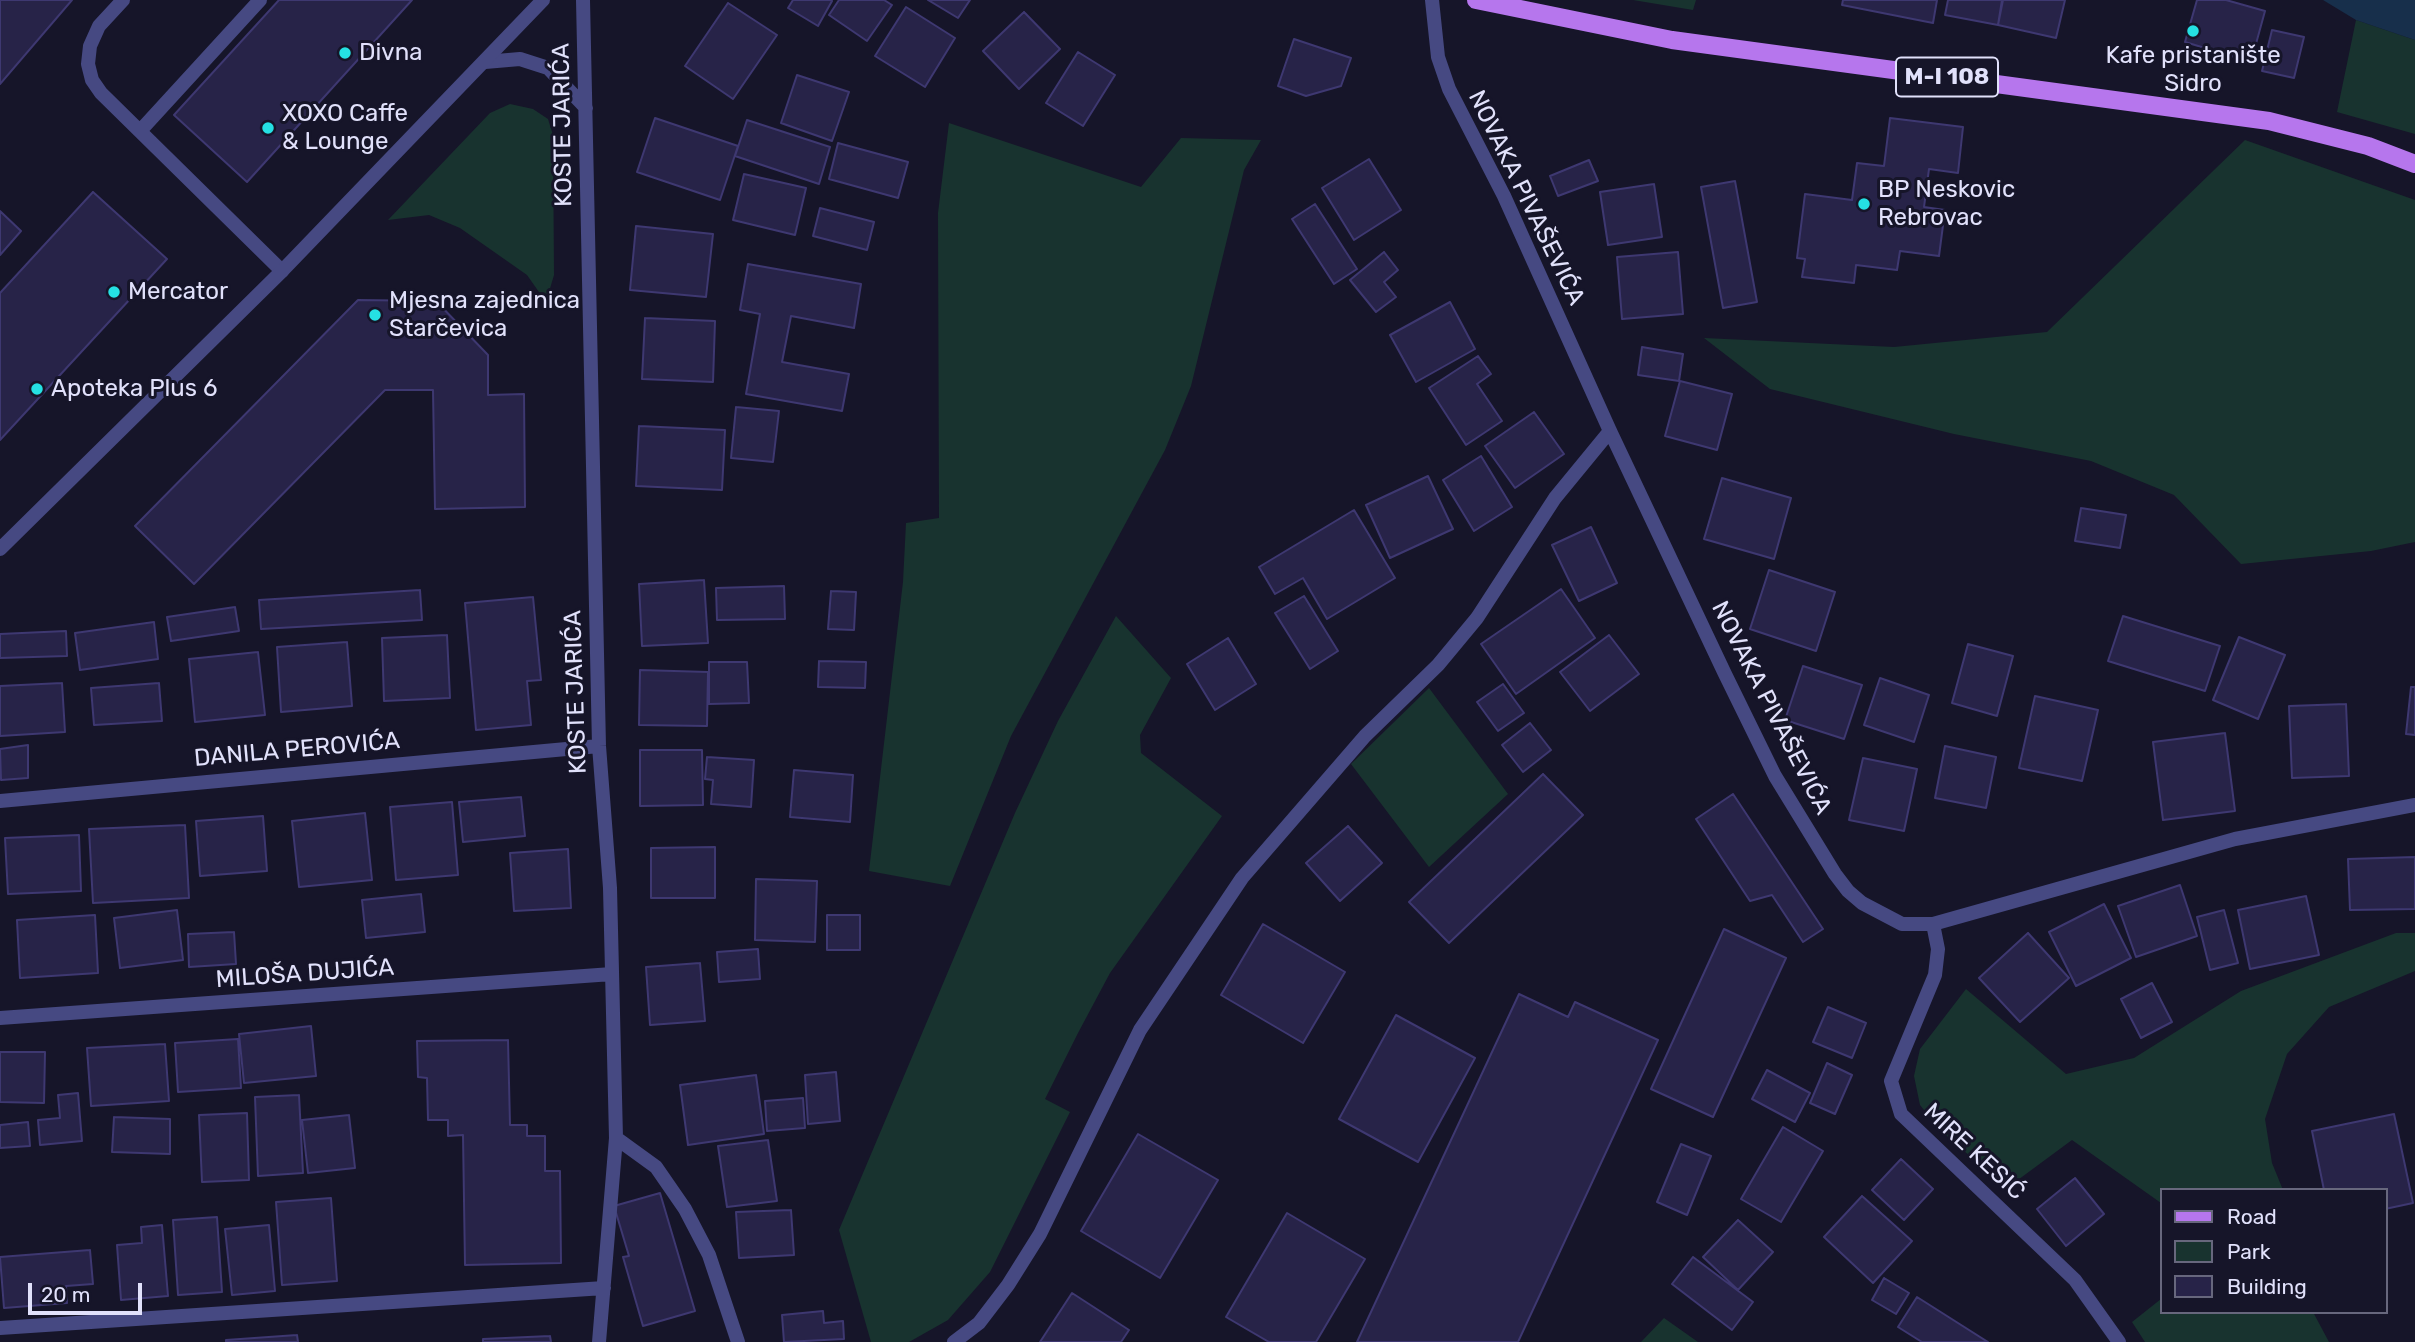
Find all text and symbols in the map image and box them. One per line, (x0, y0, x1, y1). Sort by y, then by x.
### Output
marker: Kafe pristanište Sidro (2185, 23, 2201, 39)
place label: Divna (359, 39, 422, 67)
place label: Kafe pristanište Sidro (2105, 42, 2281, 98)
street label: KOSTE JARIĆA (547, 43, 579, 207)
marker: Divna (337, 45, 353, 61)
road number: M-I 108 (1896, 58, 1998, 96)
street label: NOVAKA PIVAŠEVIĆA (1461, 86, 1591, 310)
place label: XOXO Caffe & Lounge (282, 100, 408, 156)
marker: XOXO Caffe & Lounge (260, 120, 276, 136)
place label: BP Neskovic Rebrovac (1878, 176, 2015, 232)
marker: BP Neskovic Rebrovac (1856, 196, 1872, 212)
place label: Mercator (128, 278, 228, 306)
marker: Mercator (106, 284, 122, 300)
place label: Mjesna zajednica Starčevica (389, 287, 580, 343)
marker: Mjesna zajednica Starčevica (367, 307, 383, 323)
place label: Apoteka Plus 6 (51, 375, 217, 403)
marker: Apoteka Plus 6 (29, 381, 45, 397)
street label: NOVAKA PIVAŠEVIĆA (1705, 597, 1837, 819)
street label: KOSTE JARIĆA (559, 610, 593, 774)
street label: DANILA PEROVIĆA (193, 727, 401, 773)
street label: MILOŠA DUJIĆA (215, 953, 395, 995)
street label: MIRE KESIĆ (1917, 1098, 2031, 1206)
legend (2160, 1188, 2387, 1314)
text: Road (2227, 1204, 2277, 1229)
text: Park (2227, 1239, 2271, 1264)
scale bar (32, 1268, 145, 1312)
text: Building (2227, 1274, 2307, 1299)
text: 20 m (41, 1282, 90, 1307)

